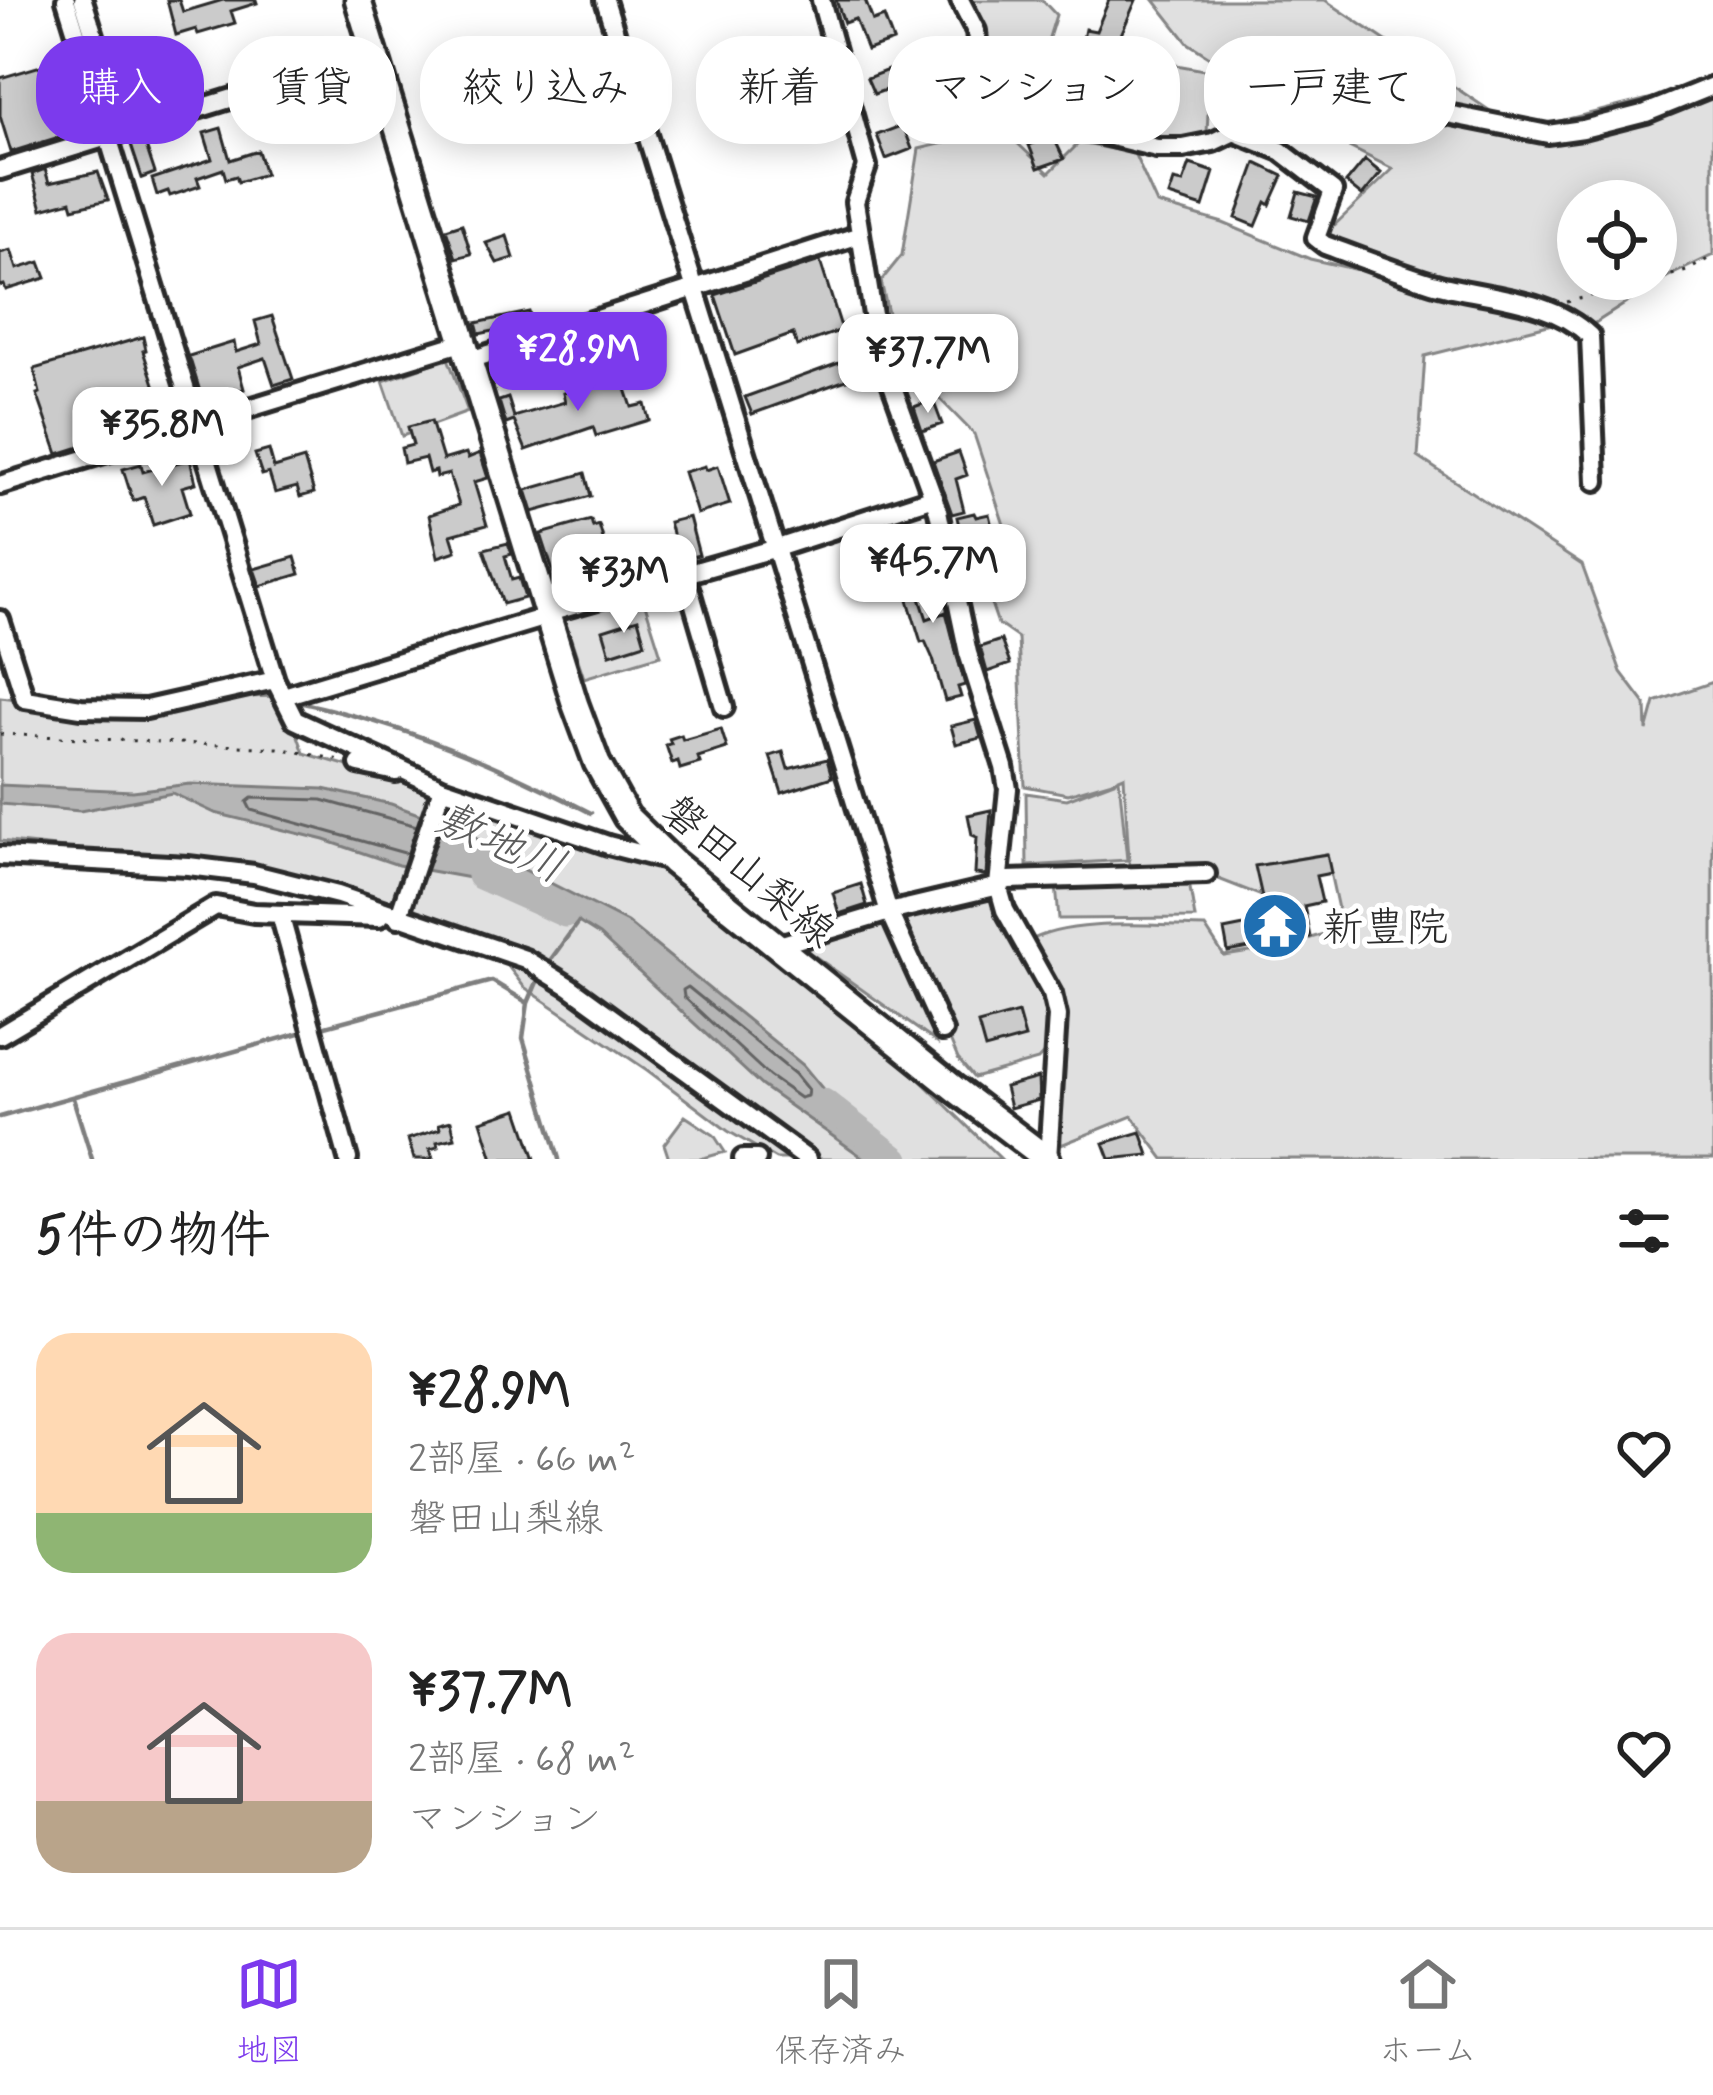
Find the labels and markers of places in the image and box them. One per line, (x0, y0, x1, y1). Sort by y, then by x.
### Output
pin: ¥28.9M (480, 312, 676, 414)
pin: ¥37.7M (830, 314, 1026, 416)
pin: ¥35.8M (64, 387, 260, 489)
pin: ¥45.7M (835, 524, 1031, 626)
pin: ¥33M (553, 534, 695, 636)
temple icon: 新豊院 (1240, 891, 1310, 961)
place label: 新豊院 (1322, 902, 1448, 957)

